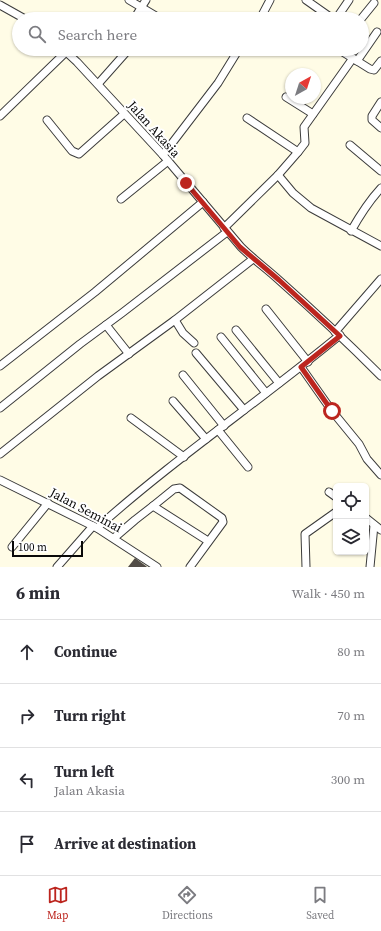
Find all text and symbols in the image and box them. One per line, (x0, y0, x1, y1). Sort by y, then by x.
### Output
search box (12, 12, 369, 56)
icon: search (26, 23, 48, 45)
text: Search here (58, 24, 137, 45)
north arrow (285, 68, 321, 104)
street label: Jalan Akasia (123, 96, 184, 161)
route end (177, 174, 195, 192)
route start (323, 402, 341, 420)
street label: Jalan Seminai (46, 483, 125, 536)
map controls (333, 483, 369, 555)
button: locate (333, 483, 369, 519)
button: layers (333, 519, 369, 555)
scale bar (12, 539, 83, 558)
text: 100 m (18, 540, 47, 555)
text: 6 min (16, 581, 60, 605)
text: Walk · 450 m (292, 585, 365, 602)
icon: ahead (16, 641, 38, 663)
text: Continue (54, 641, 117, 662)
text: 80 m (337, 643, 365, 660)
icon: right (16, 705, 38, 727)
text: Turn right (54, 705, 126, 726)
text: 70 m (337, 707, 365, 724)
text: Turn left (54, 761, 114, 782)
icon: left (16, 769, 38, 791)
text: 300 m (331, 771, 365, 788)
text: Jalan Akasia (54, 782, 125, 799)
icon: arrive (16, 833, 38, 855)
text: Arrive at destination (54, 833, 196, 854)
tab: Map (47, 884, 69, 923)
tab: Directions (162, 884, 213, 923)
tab: Saved (306, 884, 334, 923)

